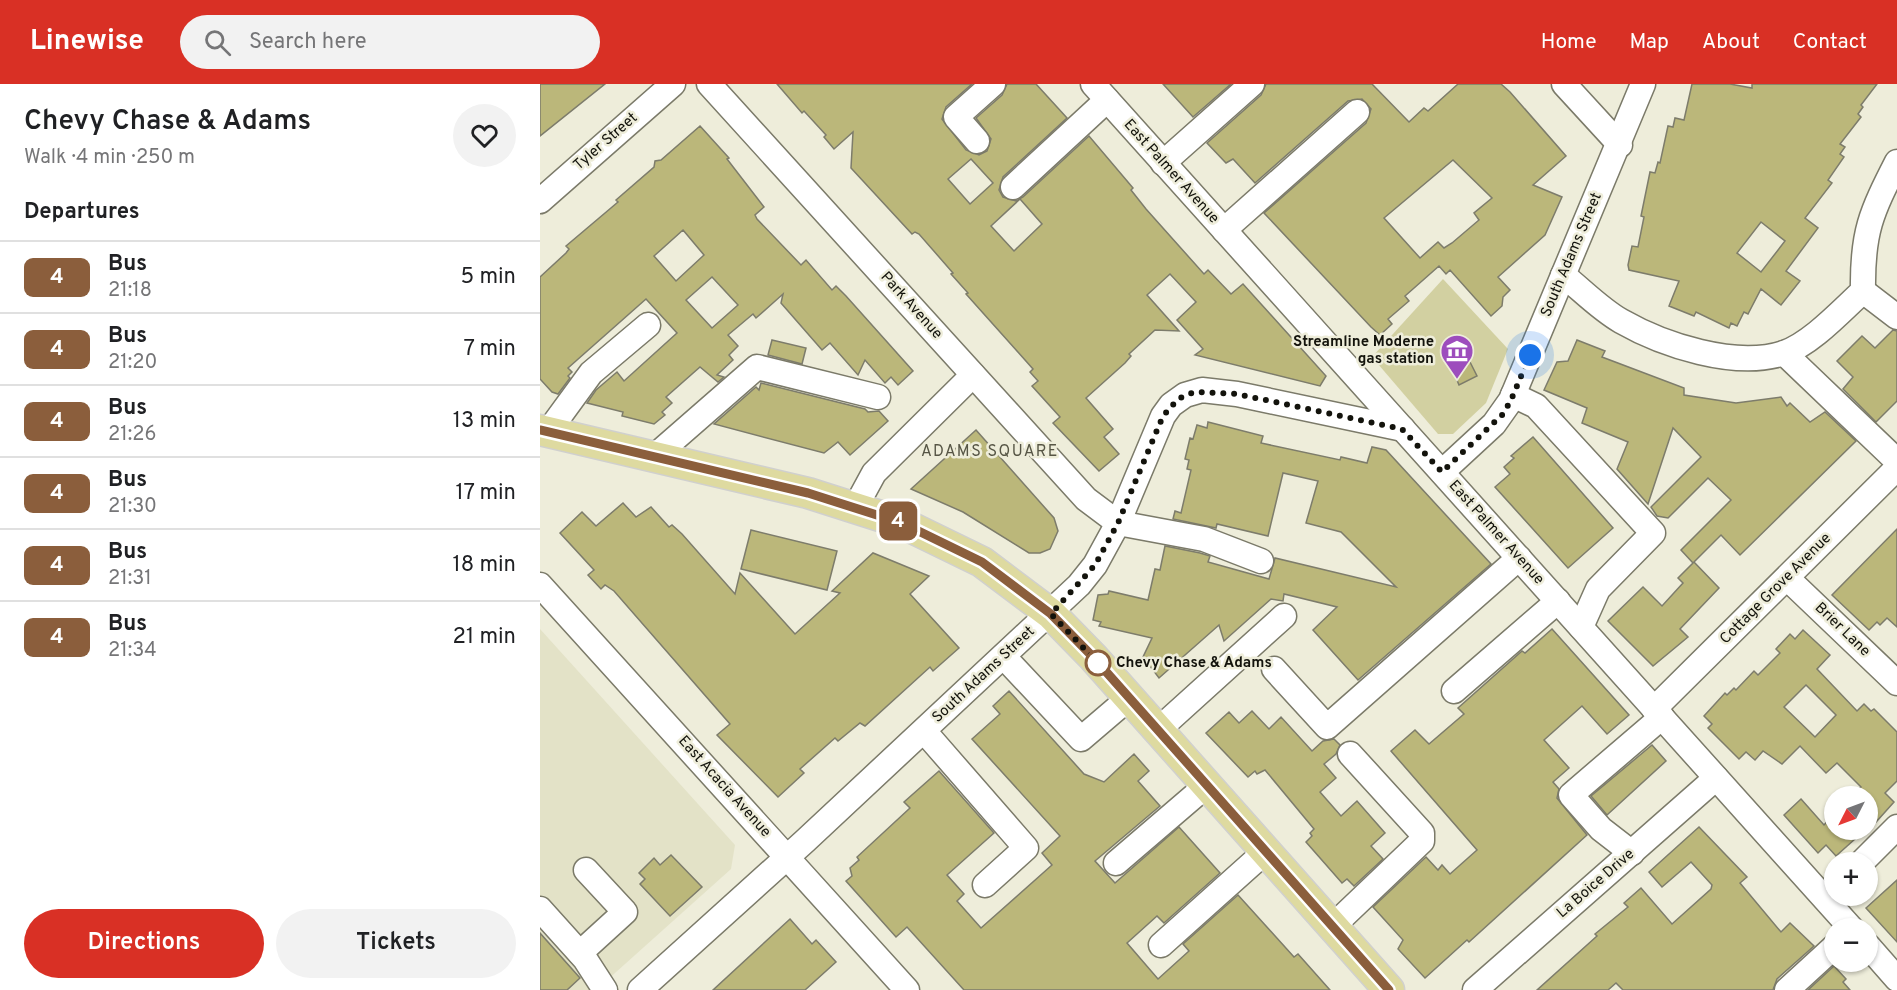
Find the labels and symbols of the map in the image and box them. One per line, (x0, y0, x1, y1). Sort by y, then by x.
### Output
street label: Tyler Street (570, 109, 642, 175)
street label: East Palmer Avenue (1119, 116, 1223, 228)
street label: South Adams Street (1537, 190, 1607, 320)
street label: Park Avenue (876, 268, 946, 344)
place label: Streamline Moderne gas station (1293, 333, 1434, 369)
museum icon: Streamline Moderne gas station (1439, 333, 1475, 380)
your location (1515, 340, 1545, 370)
district label: ADAMS SQUARE (921, 442, 1059, 462)
street label: East Palmer Avenue (1444, 477, 1548, 589)
line badge: 4 (878, 502, 918, 540)
street label: Cottage Grove Avenue (1716, 529, 1836, 649)
street label: Brier Lane (1810, 599, 1874, 661)
street label: South Adams Street (929, 623, 1039, 727)
marker: Chevy Chase & Adams (1085, 650, 1111, 676)
place label: Chevy Chase & Adams (1116, 654, 1272, 673)
street label: East Acacia Avenue (673, 732, 775, 842)
north arrow (1824, 786, 1878, 840)
street label: La Boice Drive (1553, 845, 1639, 923)

